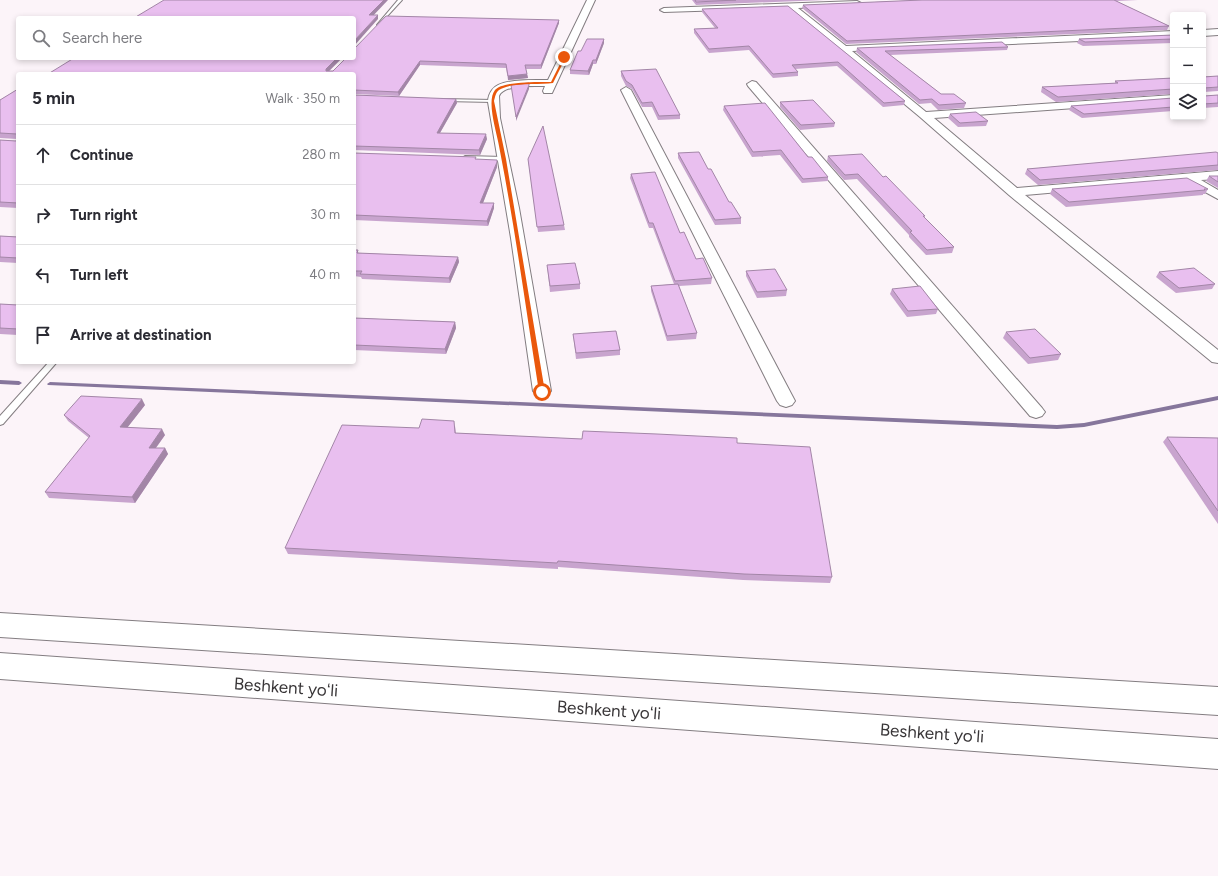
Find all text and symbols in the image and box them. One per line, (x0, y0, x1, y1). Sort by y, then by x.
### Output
map controls (1170, 12, 1206, 120)
button: + (1170, 12, 1206, 48)
search box (16, 16, 356, 60)
icon: search (30, 27, 52, 49)
text: Search here (62, 29, 142, 47)
route end (555, 48, 573, 66)
button: − (1170, 48, 1206, 84)
button: layers (1170, 84, 1206, 120)
text: 5 min (32, 88, 75, 108)
text: Walk · 350 m (265, 91, 340, 106)
icon: ahead (32, 144, 54, 166)
text: Continue (70, 146, 133, 164)
text: 280 m (302, 147, 340, 162)
icon: right (32, 204, 54, 226)
text: Turn right (70, 206, 138, 224)
text: 30 m (310, 207, 340, 222)
icon: left (32, 264, 54, 286)
text: Turn left (70, 266, 128, 284)
text: 40 m (309, 267, 340, 282)
icon: arrive (32, 324, 54, 346)
text: Arrive at destination (70, 326, 211, 344)
route start (533, 383, 551, 401)
street label: Beshkent yoʻli (233, 673, 339, 701)
street label: Beshkent yoʻli (556, 696, 662, 724)
street label: Beshkent yoʻli (879, 719, 985, 747)

